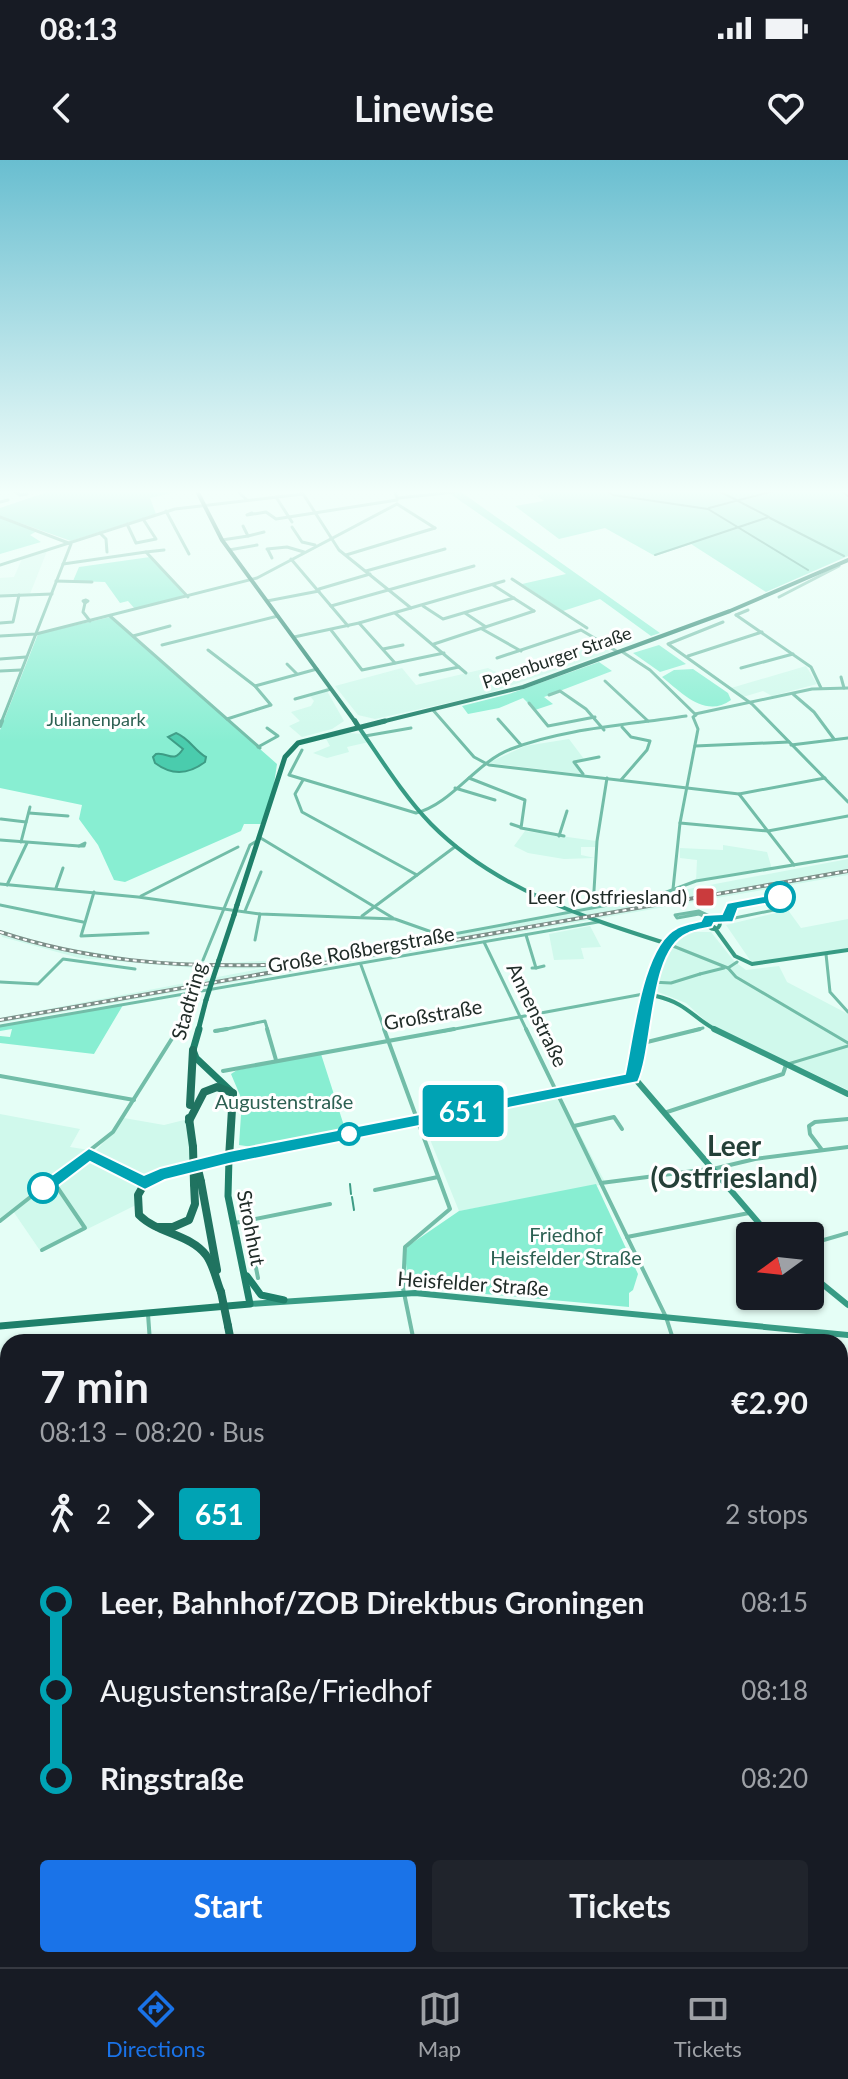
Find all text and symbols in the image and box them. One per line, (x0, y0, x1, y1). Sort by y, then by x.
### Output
text: 08:13 (40, 10, 117, 46)
icon: back (40, 86, 84, 130)
text: Linewise (354, 86, 494, 130)
icon: heart (764, 86, 808, 130)
street label: Papenburger Straße (479, 621, 634, 693)
park label: Julianenpark (46, 708, 146, 730)
unlabelled marker (765, 882, 795, 912)
place label: Leer (Ostfriesland) (528, 884, 687, 908)
marker: Leer (Ostfriesland) (694, 886, 716, 908)
street label: Große Roßbergstraße (266, 921, 456, 977)
street label: Stadtring (166, 959, 211, 1042)
street label: Annenstraße (502, 959, 573, 1070)
street label: Großstraße (382, 994, 484, 1034)
line badge: 651 (417, 1085, 509, 1137)
park label: Augustenstraße (215, 1089, 353, 1113)
text: 651 (439, 1094, 487, 1128)
unlabelled marker (338, 1123, 360, 1145)
district label: Leer (Ostfriesland) (651, 1128, 817, 1194)
unlabelled marker (28, 1173, 58, 1203)
street label: Strohhut (233, 1188, 271, 1268)
park label: Friedhof Heisfelder Straße (490, 1222, 642, 1269)
north arrow (736, 1222, 824, 1310)
map controls (736, 1222, 824, 1310)
street label: Heisfelder Straße (397, 1266, 549, 1300)
text: 7 min (40, 1360, 149, 1412)
text: €2.90 (731, 1384, 808, 1420)
text: 08:13 – 08:20 · Bus (40, 1416, 264, 1448)
icon: walk (40, 1492, 84, 1536)
icon: forward (123, 1492, 167, 1536)
text: 651 (195, 1497, 244, 1531)
text: 2 (96, 1498, 111, 1530)
text: 2 stops (725, 1498, 808, 1530)
text: Leer, Bahnhof/ZOB Direktbus Groningen (100, 1584, 644, 1620)
text: 08:15 (741, 1586, 808, 1618)
text: Augustenstraße/Friedhof (100, 1672, 432, 1708)
text: 08:18 (741, 1674, 808, 1706)
text: Ringstraße (100, 1760, 244, 1796)
text: 08:20 (741, 1762, 808, 1794)
button: Start (40, 1860, 416, 1952)
button: Tickets (432, 1860, 808, 1952)
tab: Directions (106, 1987, 205, 2062)
tab: Map (418, 1987, 462, 2062)
tab: Tickets (674, 1987, 742, 2062)

